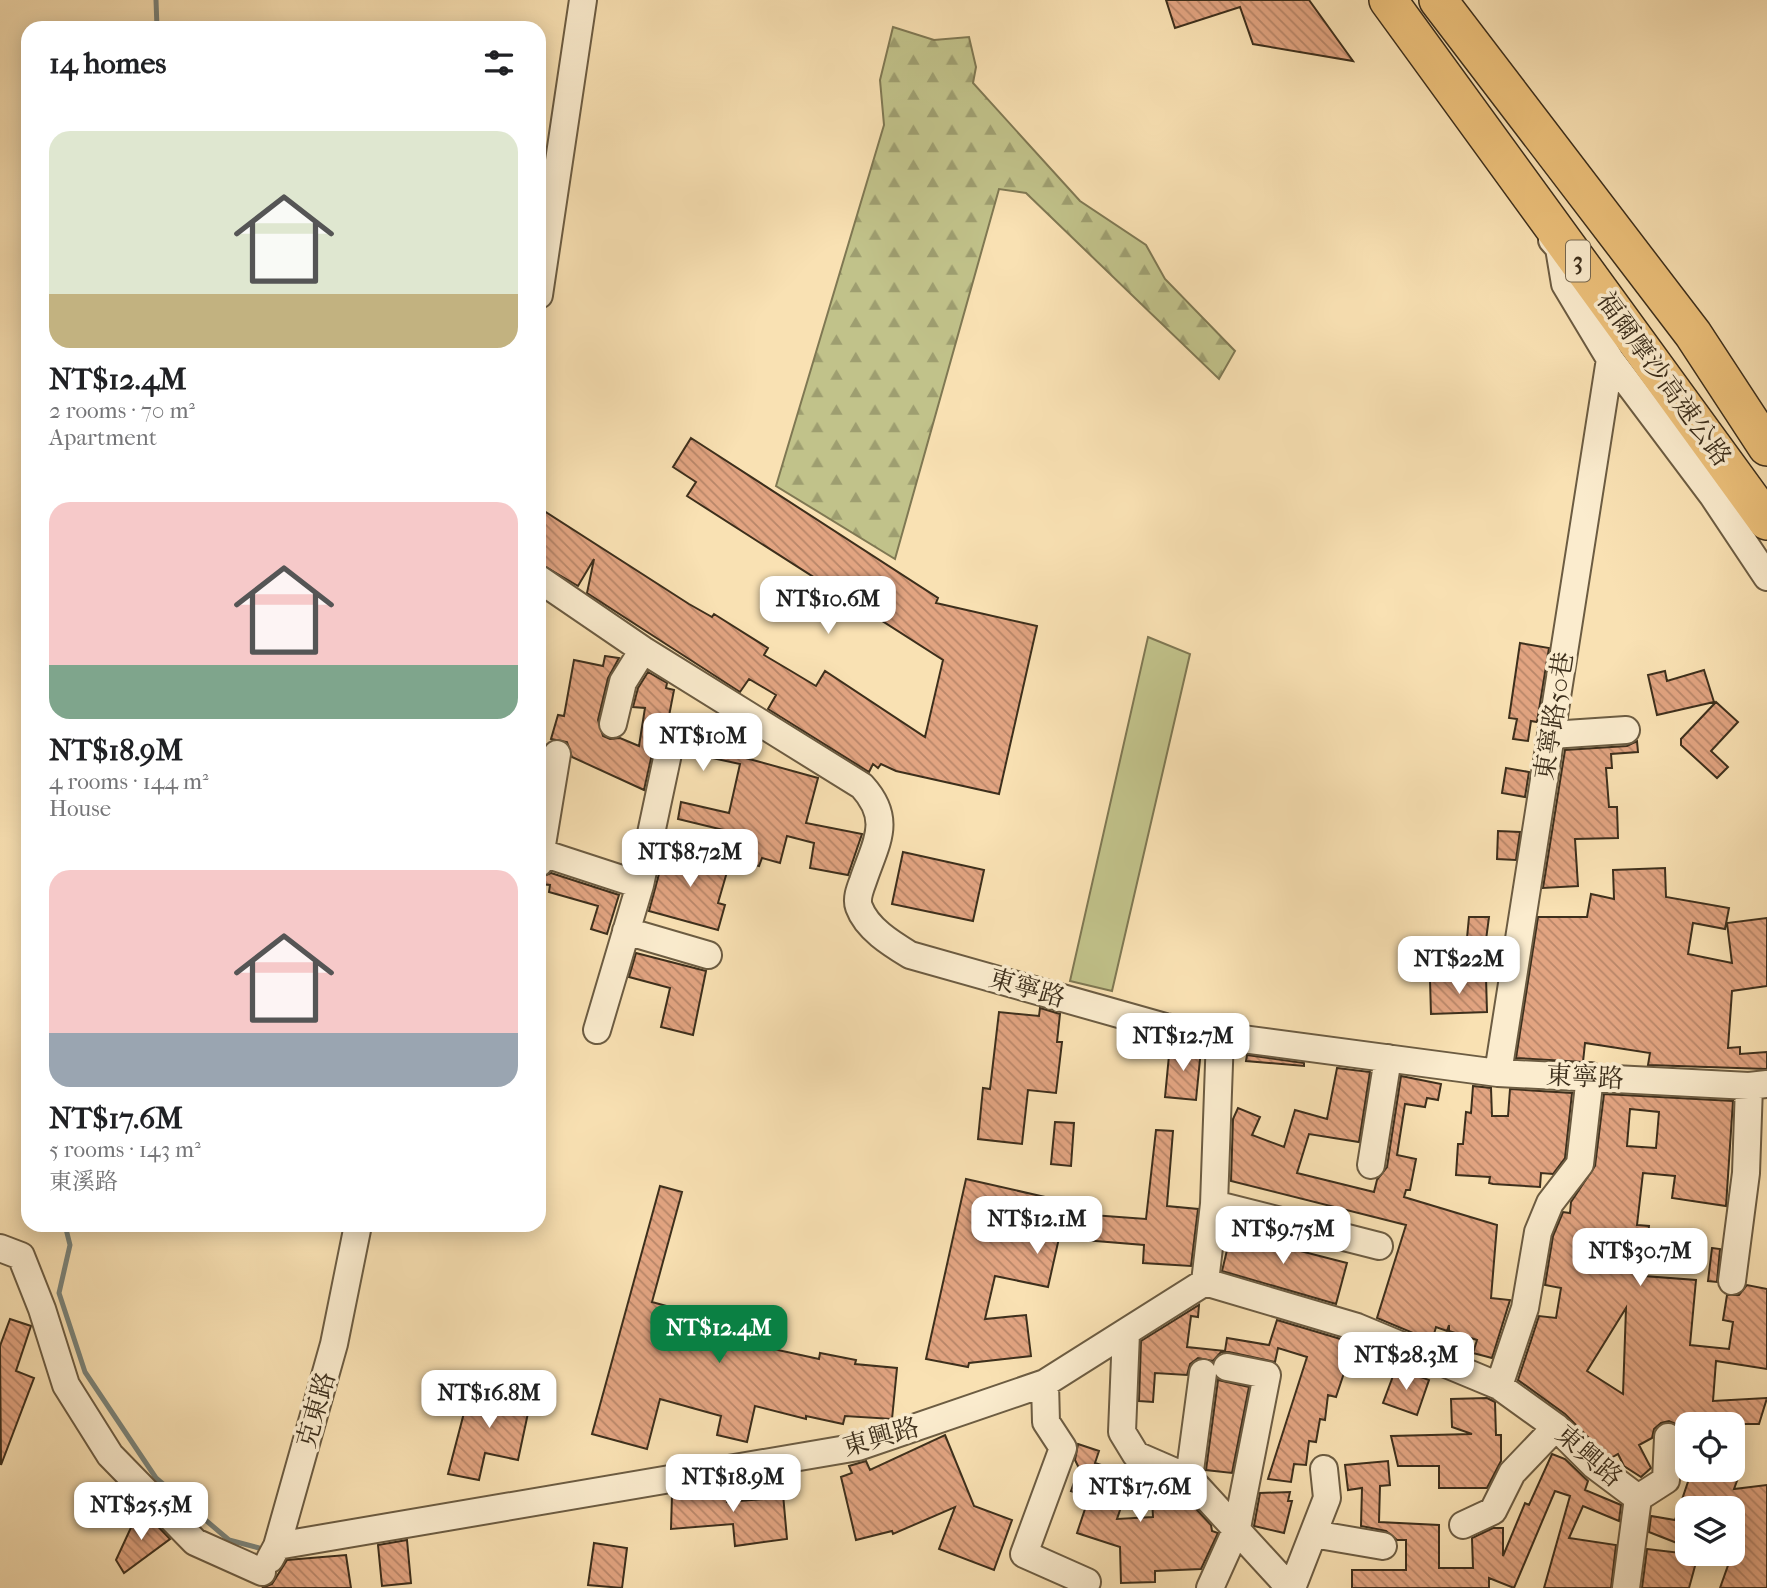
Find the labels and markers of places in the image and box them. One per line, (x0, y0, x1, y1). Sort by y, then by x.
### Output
pin: NT$10.6M (756, 576, 900, 636)
pin: NT$10M (646, 714, 760, 773)
pin: NT$8.72M (618, 830, 762, 889)
pin: NT$22M (1402, 936, 1516, 996)
pin: NT$12.7M (1111, 1014, 1255, 1073)
pin: NT$12.1M (965, 1196, 1109, 1256)
pin: NT$9.75M (1211, 1206, 1355, 1266)
pin: NT$30.7M (1568, 1228, 1712, 1288)
pin: NT$12.4M (647, 1306, 791, 1365)
pin: NT$28.3M (1334, 1332, 1478, 1392)
pin: NT$16.8M (417, 1370, 561, 1430)
pin: NT$18.9M (661, 1454, 805, 1514)
pin: NT$17.6M (1068, 1464, 1212, 1524)
pin: NT$25.5M (69, 1482, 213, 1542)

